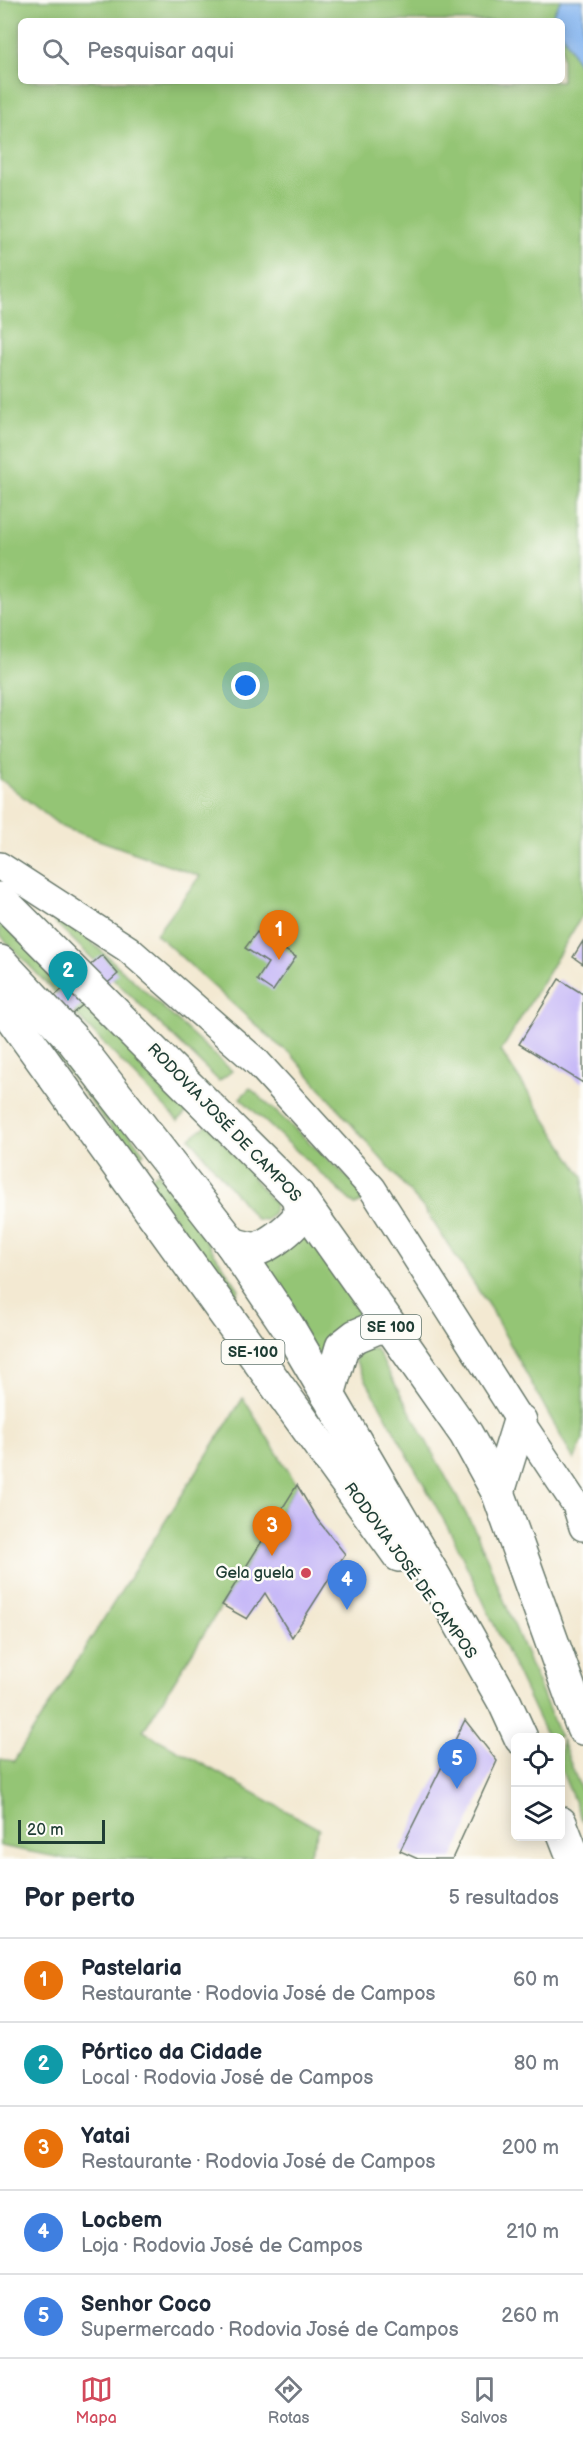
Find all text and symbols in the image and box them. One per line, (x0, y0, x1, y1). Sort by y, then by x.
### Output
search box (18, 18, 565, 84)
icon: search (39, 35, 72, 68)
text: Pesquisar aqui (87, 38, 234, 65)
your location (231, 671, 260, 700)
pin: 1 (260, 910, 298, 960)
pin: 2 (48, 952, 88, 1001)
street label: RODOVIA JOSÉ DE CAMPOS (143, 1038, 306, 1206)
road number: SE 100 (361, 1315, 421, 1339)
road number: SE-100 (222, 1340, 284, 1364)
street label: RODOVIA JOSÉ DE CAMPOS (340, 1478, 482, 1663)
pin: 3 (252, 1506, 292, 1556)
pin: 4 (328, 1560, 366, 1610)
place label: Gela guela (216, 1564, 294, 1583)
marker: Gela guela (299, 1566, 313, 1580)
map controls (511, 1733, 565, 1841)
button: locate (511, 1733, 565, 1787)
pin: 5 (438, 1740, 476, 1789)
button: layers (511, 1787, 565, 1841)
scale bar (18, 1817, 105, 1844)
text: 20 m (27, 1821, 63, 1840)
text: Por perto (24, 1883, 135, 1914)
text: 5 resultados (448, 1886, 559, 1910)
text: Pastelaria (81, 1955, 182, 1982)
text: 1 (39, 1968, 48, 1992)
text: 60 m (513, 1968, 559, 1992)
text: Restaurante · Rodovia José de Campos (81, 1982, 435, 2006)
text: Pórtico da Cidade (81, 2039, 262, 2066)
text: 2 (38, 2052, 49, 2076)
text: 80 m (514, 2052, 559, 2076)
text: Local · Rodovia José de Campos (81, 2066, 373, 2090)
text: Yatai (81, 2123, 130, 2150)
text: 3 (38, 2136, 49, 2160)
text: 200 m (502, 2136, 559, 2160)
text: Restaurante · Rodovia José de Campos (81, 2150, 435, 2174)
text: Locbem (81, 2207, 162, 2234)
text: 4 (38, 2220, 49, 2244)
text: 210 m (506, 2220, 559, 2244)
text: Loja · Rodovia José de Campos (81, 2234, 363, 2258)
text: Senhor Coco (81, 2291, 211, 2318)
text: 5 (38, 2304, 49, 2328)
text: 260 m (501, 2304, 559, 2328)
text: Supermercado · Rodovia José de Campos (81, 2318, 459, 2342)
tab: Mapa (76, 2373, 117, 2428)
tab: Rotas (268, 2373, 310, 2428)
tab: Salvos (461, 2373, 507, 2428)

